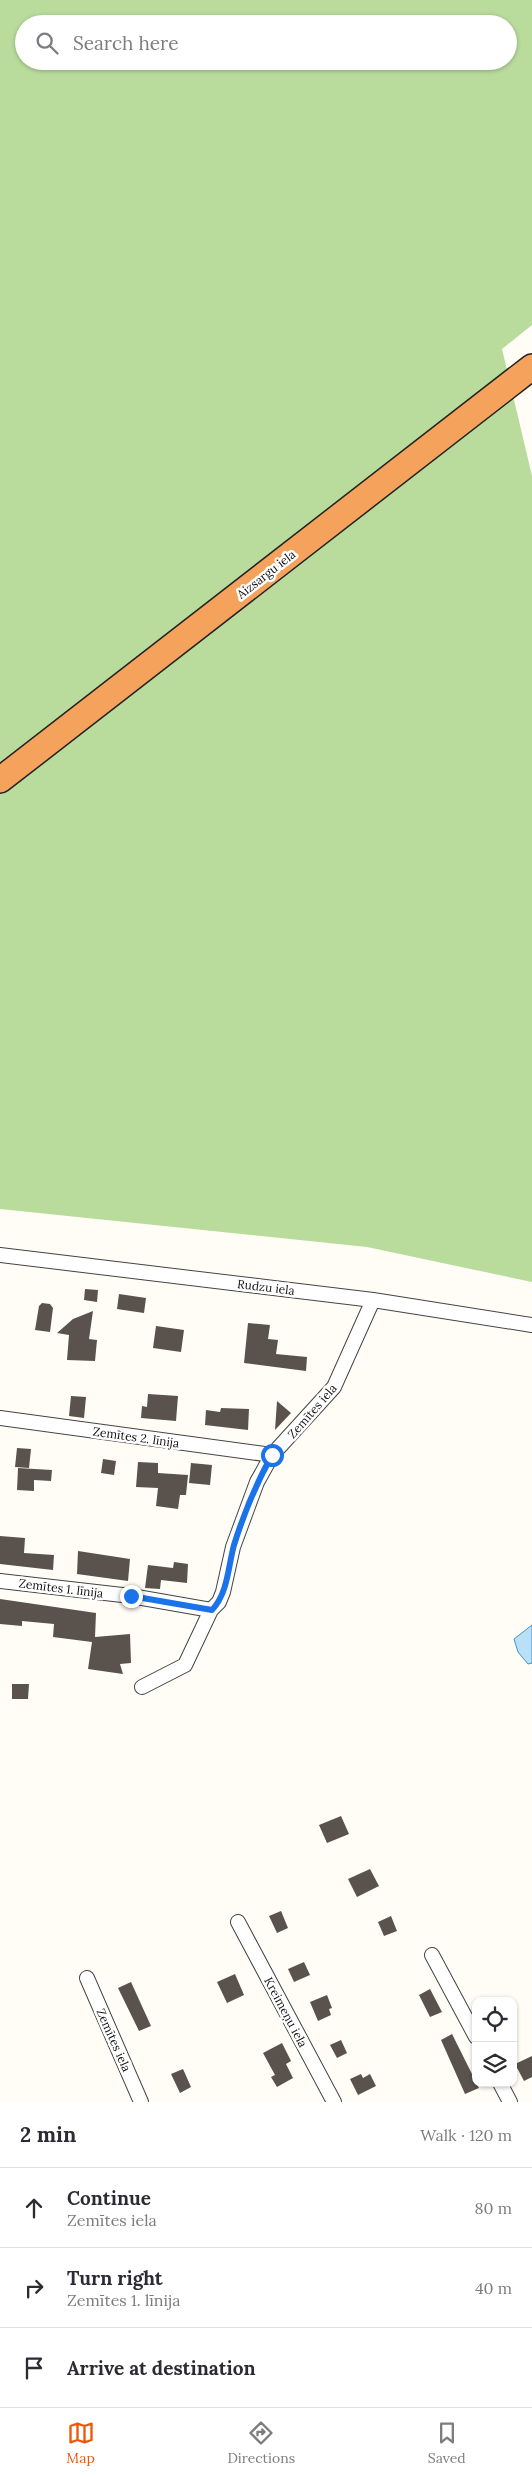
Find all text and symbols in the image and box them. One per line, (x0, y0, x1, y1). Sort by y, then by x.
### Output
search box (15, 15, 517, 70)
icon: search (33, 29, 61, 57)
text: Search here (73, 31, 179, 55)
street label: Aizsargu iela (233, 546, 298, 602)
street label: Rudzu iela (236, 1276, 296, 1298)
street label: Zemītes iela (284, 1381, 340, 1441)
street label: Zemītes 2. līnija (92, 1424, 180, 1450)
route start (261, 1444, 284, 1467)
street label: Zemītes 1. līnija (18, 1575, 104, 1601)
route end (120, 1585, 143, 1608)
street label: Kreimeņu iela (260, 1974, 311, 2050)
map controls (472, 1997, 517, 2087)
button: locate (472, 1997, 517, 2042)
street label: Zemītes iela (93, 2006, 135, 2074)
button: layers (472, 2042, 517, 2087)
text: 2 min (20, 2121, 76, 2148)
text: Walk · 120 m (420, 2125, 512, 2145)
text: Continue (67, 2186, 151, 2210)
icon: ahead (20, 2194, 48, 2222)
text: 80 m (475, 2198, 512, 2218)
text: Zemītes iela (67, 2210, 157, 2230)
text: Turn right (67, 2266, 163, 2290)
icon: right (20, 2274, 48, 2302)
text: 40 m (475, 2278, 512, 2298)
text: Zemītes 1. līnija (67, 2290, 180, 2310)
icon: arrive (20, 2354, 48, 2382)
text: Arrive at destination (67, 2356, 256, 2380)
tab: Map (66, 2419, 95, 2467)
tab: Directions (227, 2419, 295, 2467)
tab: Saved (428, 2419, 466, 2467)

